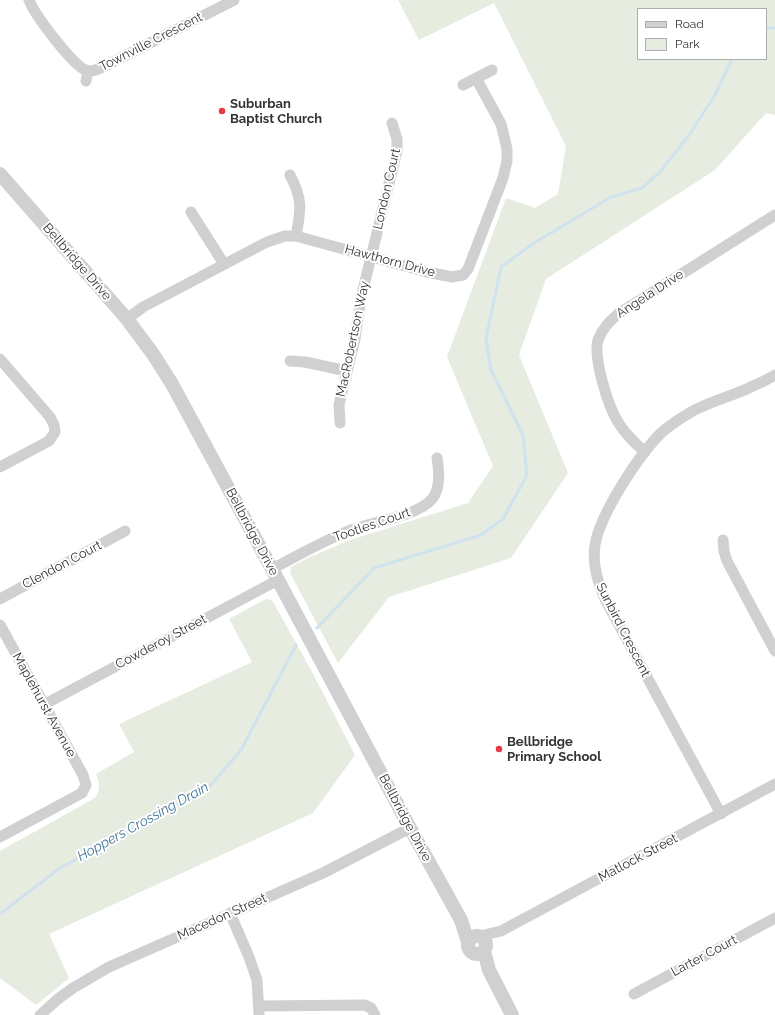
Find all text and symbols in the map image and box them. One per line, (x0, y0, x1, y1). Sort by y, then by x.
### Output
legend (637, 8, 767, 60)
street label: Townville Crescent (97, 9, 205, 75)
text: Road (675, 17, 704, 31)
text: Park (675, 37, 700, 51)
place label: Suburban Baptist Church (230, 96, 322, 127)
marker: Suburban Baptist Church (217, 106, 227, 116)
street label: London Court (370, 147, 404, 231)
street label: Bellbridge Drive (39, 220, 115, 304)
street label: Hawthorn Drive (343, 241, 437, 281)
street label: Angela Drive (613, 266, 687, 322)
street label: MacRobertson Way (333, 280, 373, 398)
street label: Bellbridge Drive (222, 486, 282, 578)
street label: Tootles Court (332, 505, 412, 545)
street label: Clendon Court (20, 538, 104, 592)
street label: Sunbird Crescent (593, 580, 653, 680)
street label: Cowderoy Street (113, 611, 209, 673)
street label: Maplehurst Avenue (9, 650, 79, 760)
place label: Bellbridge Primary School (507, 734, 601, 765)
marker: Bellbridge Primary School (494, 744, 504, 754)
street label: Bellbridge Drive (375, 772, 435, 864)
water label: Hoppers Crossing Drain (74, 779, 212, 865)
street label: Matlock Street (596, 831, 680, 885)
street label: Macedon Street (175, 890, 269, 944)
street label: Larter Court (668, 932, 740, 980)

